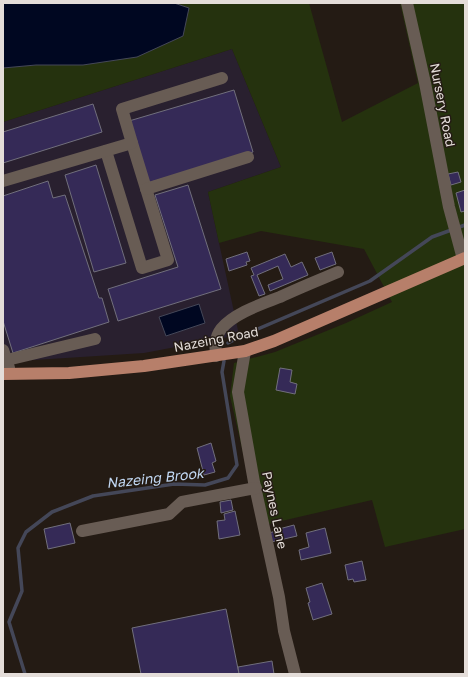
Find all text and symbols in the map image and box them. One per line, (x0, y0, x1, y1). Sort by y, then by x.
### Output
street label: Nursery Road (427, 62, 459, 148)
street label: Nazeing Road (172, 323, 260, 355)
water label: Nazeing Brook (105, 464, 206, 491)
street label: Paynes Lane (259, 470, 291, 550)

